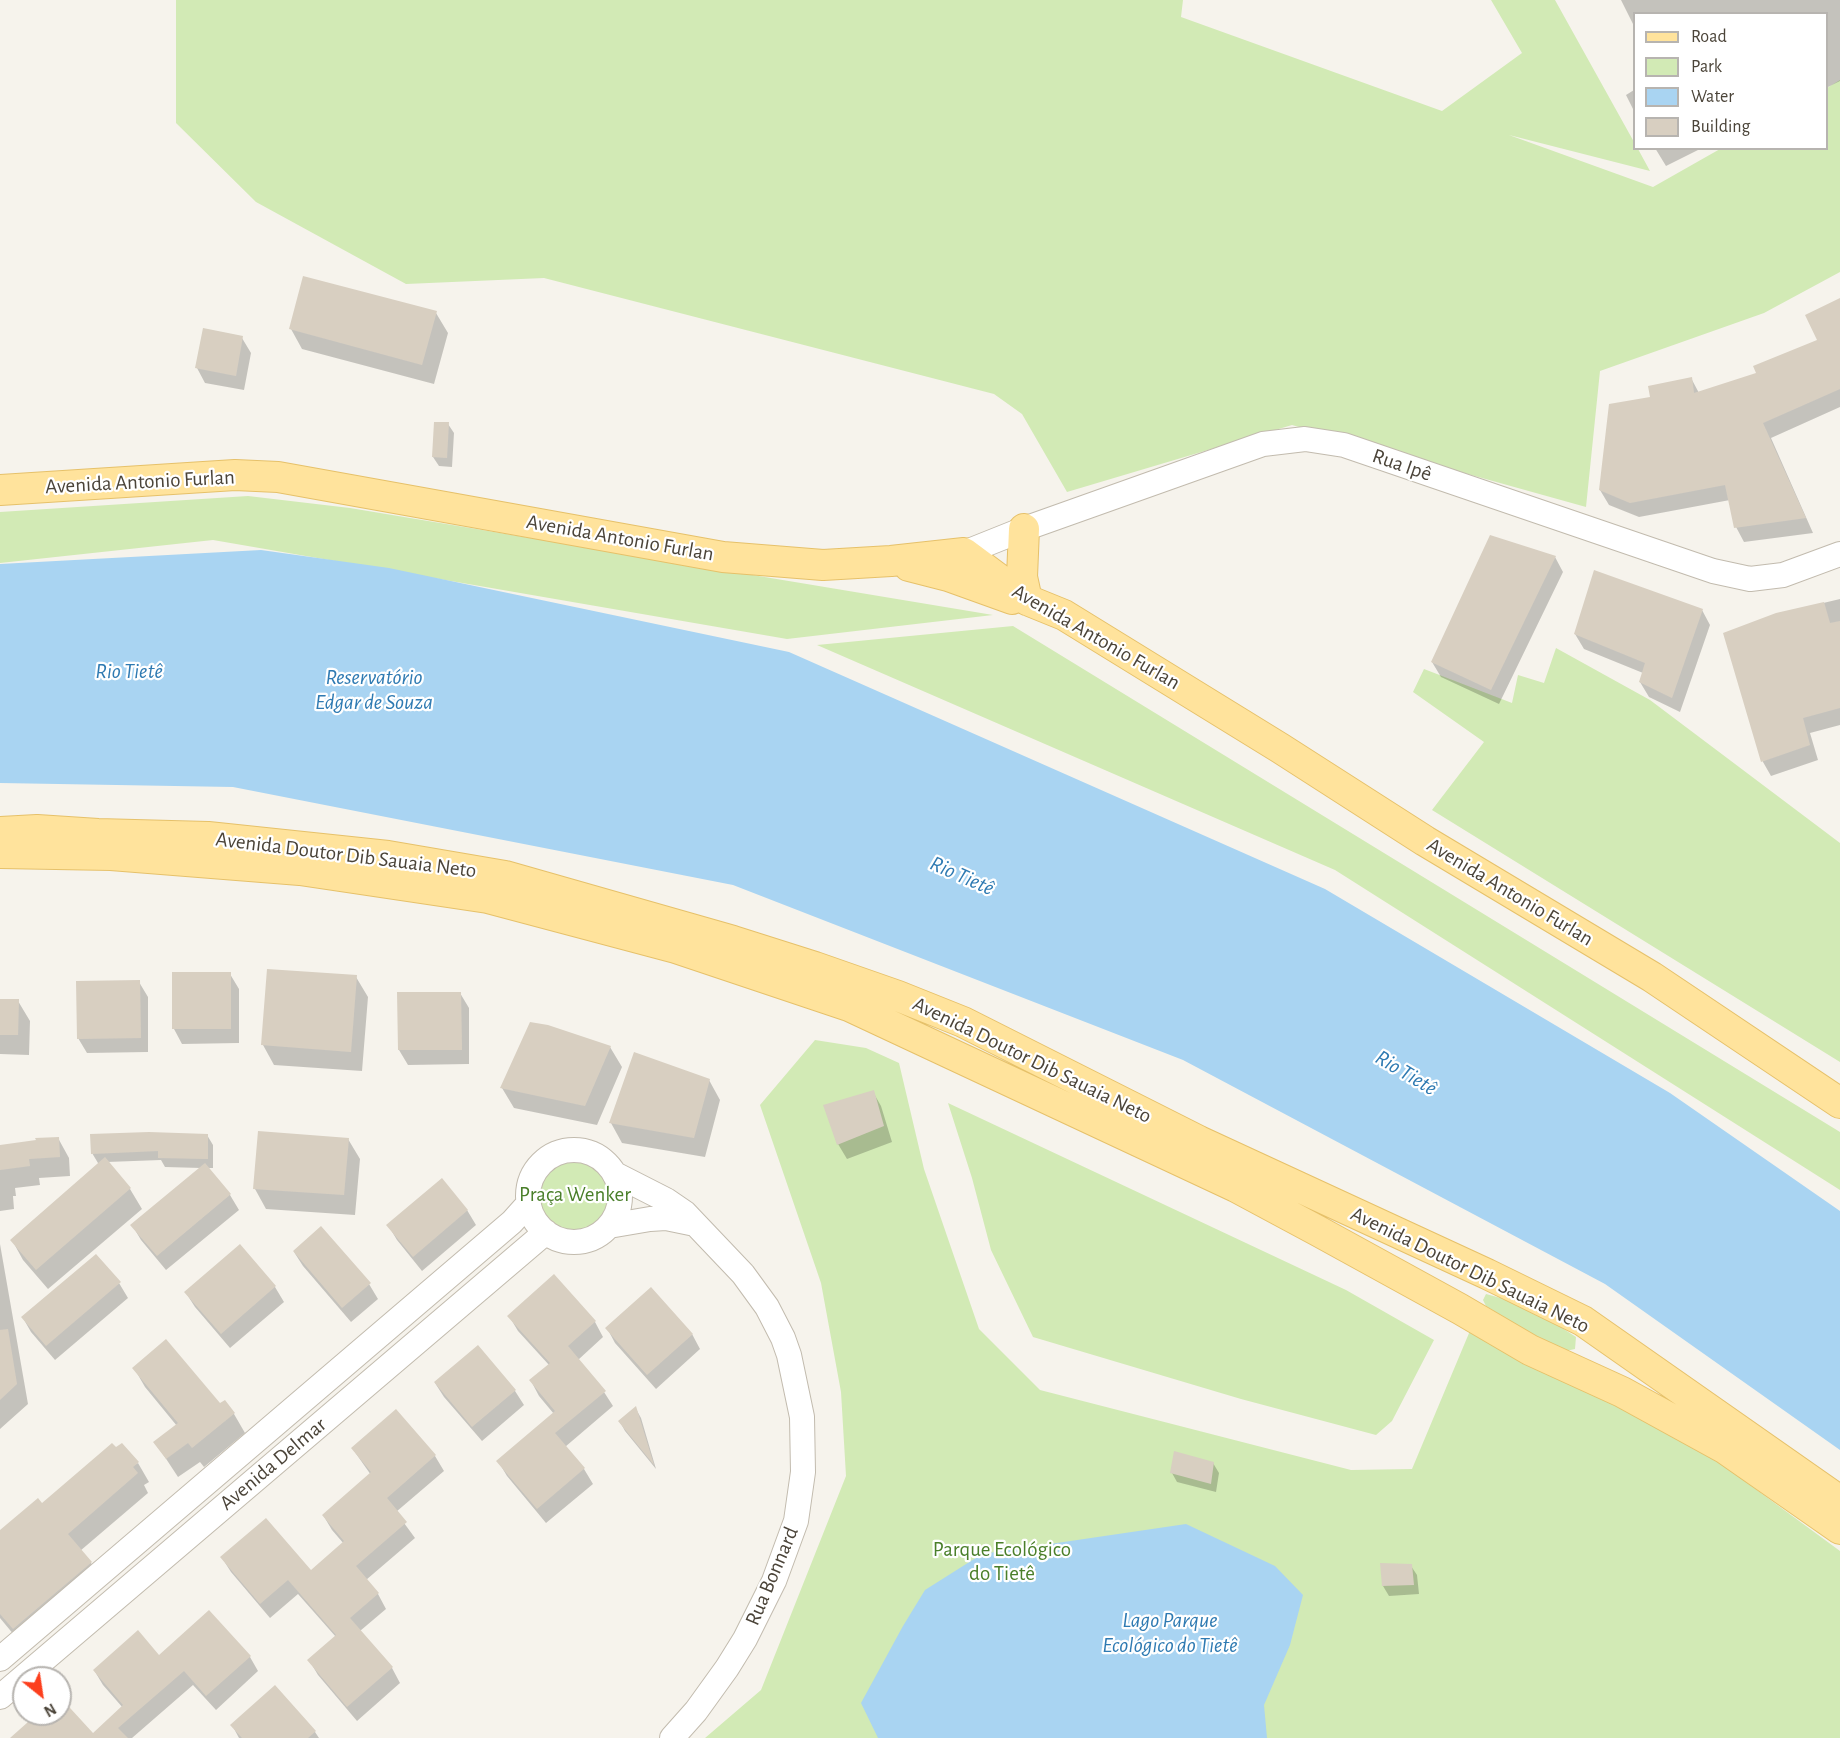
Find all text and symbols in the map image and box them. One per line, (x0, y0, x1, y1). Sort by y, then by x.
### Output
legend (1633, 12, 1828, 150)
text: Road (1691, 28, 1727, 46)
text: Park (1691, 58, 1722, 76)
text: Water (1691, 88, 1734, 106)
text: Building (1691, 118, 1750, 136)
street label: Rua Ipê (1369, 443, 1435, 487)
street label: Avenida Antonio Furlan (45, 464, 235, 500)
street label: Avenida Antonio Furlan (524, 509, 716, 567)
street label: Avenida Antonio Furlan (1007, 579, 1185, 695)
water label: Rio Tietê (95, 658, 163, 684)
water label: Reservatório Edgar de Souza (315, 664, 433, 716)
street label: Avenida Doutor Dib Sauaia Neto (214, 827, 478, 883)
street label: Avenida Antonio Furlan (1422, 832, 1598, 952)
water label: Rio Tietê (926, 850, 998, 902)
street label: Avenida Doutor Dib Sauaia Neto (909, 991, 1155, 1129)
water label: Rio Tietê (1370, 1044, 1442, 1102)
park label: Praça Wenker (519, 1182, 631, 1208)
street label: Avenida Doutor Dib Sauaia Neto (1347, 1201, 1593, 1339)
street label: Avenida Delmar (215, 1412, 331, 1516)
street label: Rua Bonnard (740, 1523, 804, 1629)
park label: Parque Ecológico do Tietê (933, 1537, 1071, 1587)
water label: Lago Parque Ecológico do Tietê (1102, 1607, 1238, 1658)
north arrow (12, 1666, 72, 1726)
text: N (41, 1700, 59, 1720)

